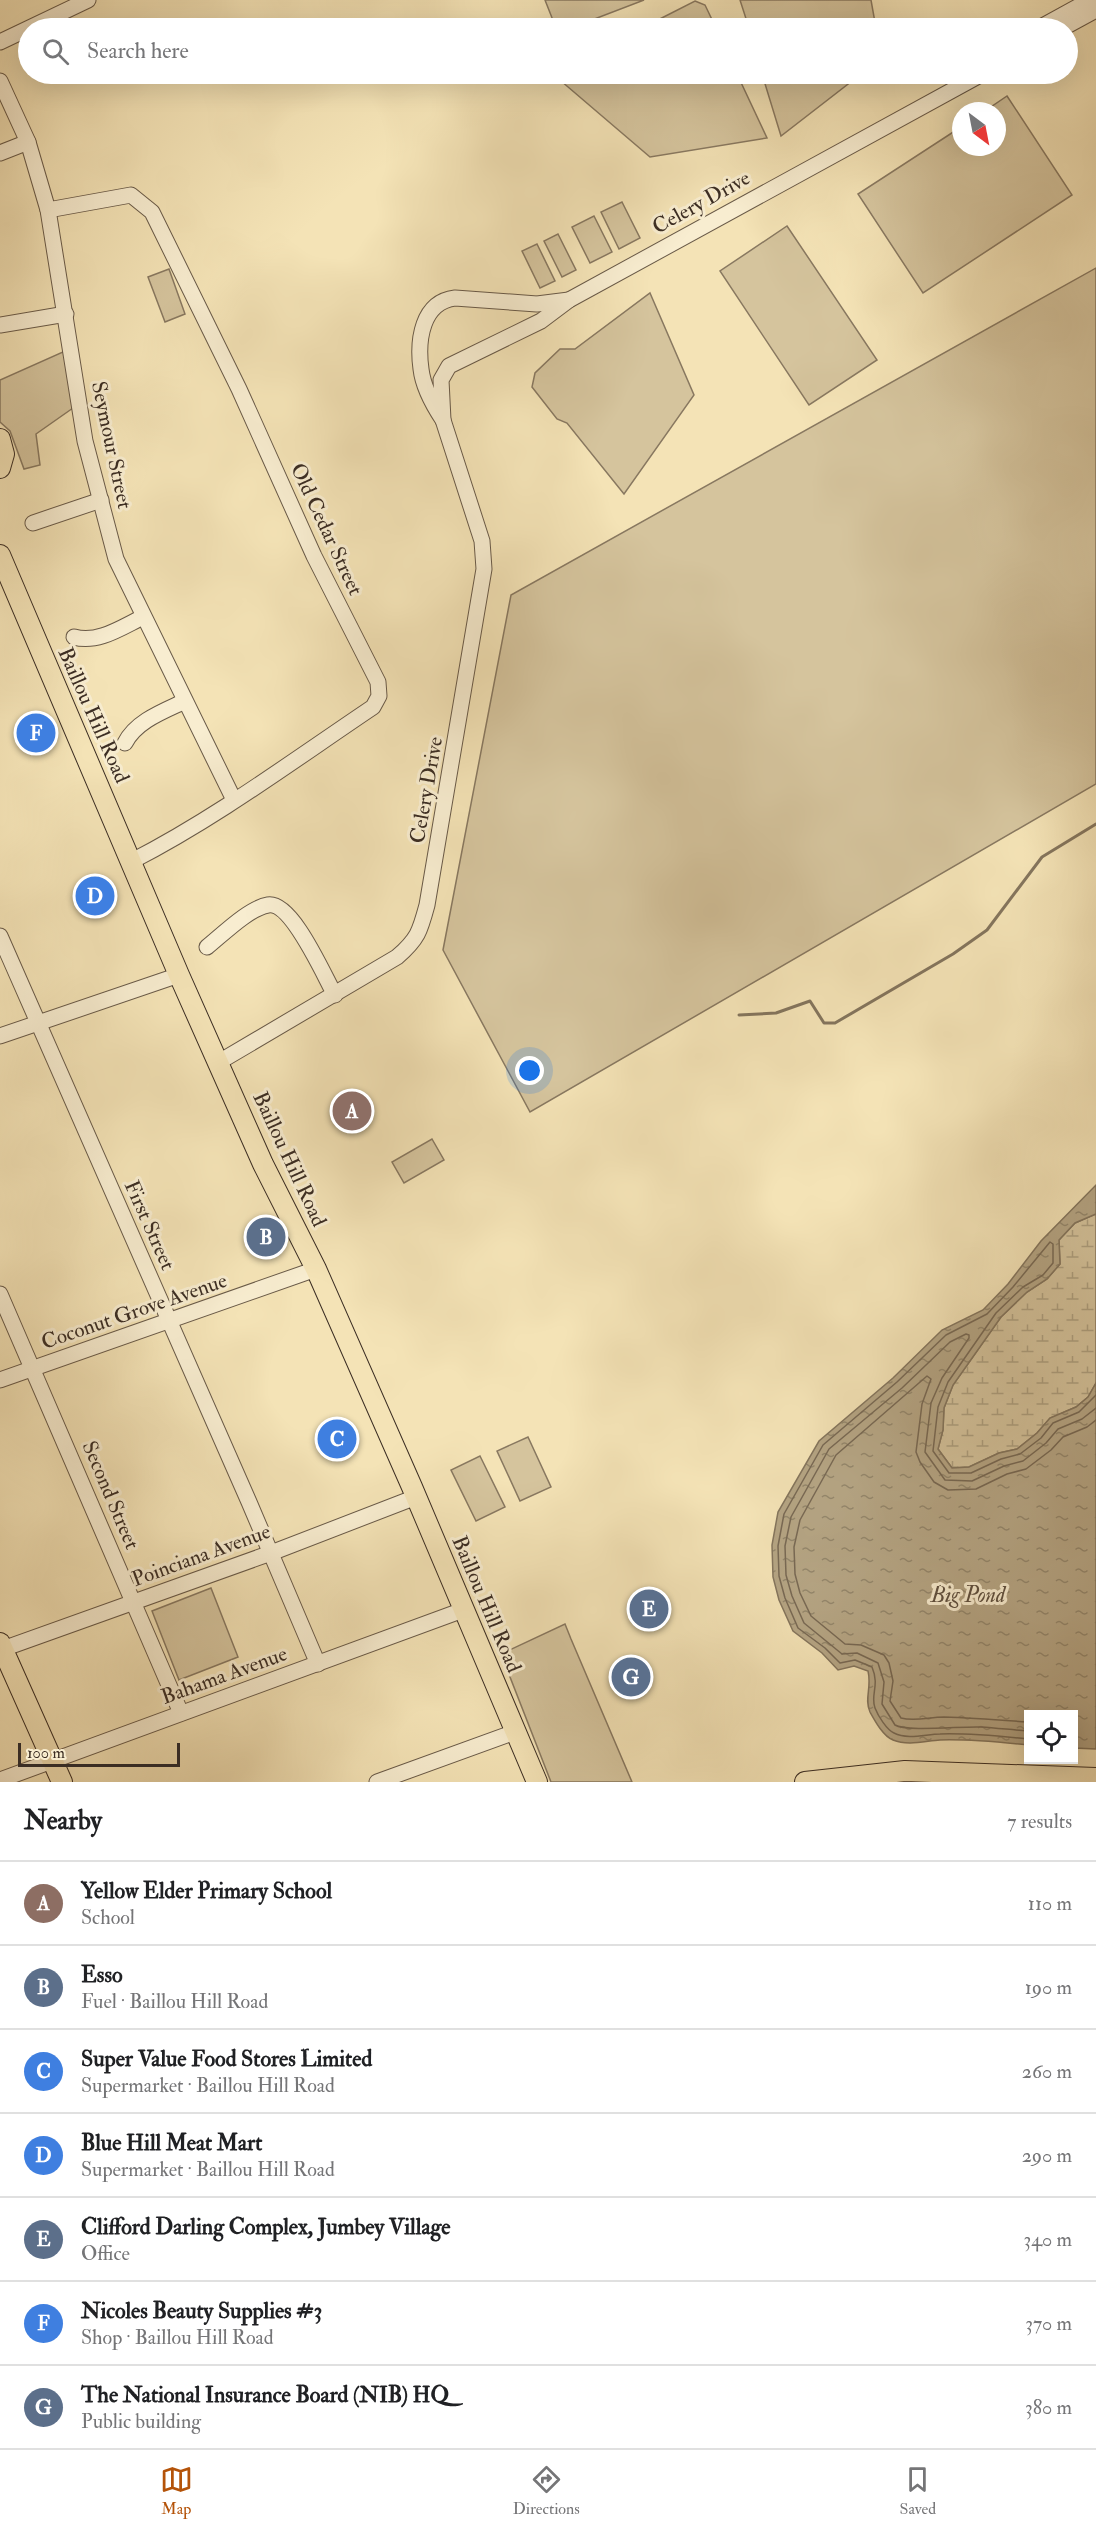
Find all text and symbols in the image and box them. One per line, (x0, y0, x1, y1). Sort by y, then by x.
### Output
search box (18, 18, 1078, 84)
icon: search (39, 35, 72, 68)
text: Search here (87, 37, 189, 65)
north arrow (952, 102, 1006, 156)
street label: Celery Drive (648, 164, 755, 240)
street label: Seymour Street (85, 379, 138, 512)
street label: Old Cedar Street (284, 459, 369, 600)
street label: Baillou Hill Road (52, 643, 136, 788)
pin: F (16, 710, 56, 756)
street label: Celery Drive (404, 734, 449, 846)
pin: D (76, 874, 115, 918)
your location (515, 1056, 544, 1085)
street label: Baillou Hill Road (246, 1087, 333, 1232)
pin: A (332, 1088, 372, 1134)
street label: First Street (118, 1176, 181, 1274)
pin: B (246, 1214, 286, 1260)
street label: Coconut Grove Avenue (38, 1267, 231, 1356)
pin: C (318, 1416, 356, 1462)
street label: Second Street (76, 1437, 146, 1554)
street label: Poinciana Avenue (128, 1518, 274, 1593)
street label: Baillou Hill Road (446, 1532, 528, 1677)
water label: Big Pond (930, 1581, 1007, 1609)
pin: E (630, 1586, 668, 1632)
street label: Bahama Avenue (157, 1640, 291, 1711)
pin: G (612, 1654, 650, 1700)
map controls (1024, 1710, 1078, 1764)
button: locate (1024, 1710, 1078, 1764)
scale bar (18, 1740, 180, 1768)
text: 100 m (27, 1743, 65, 1763)
text: Nearby (24, 1805, 102, 1837)
text: 7 results (1007, 1809, 1072, 1834)
text: Yellow Elder Primary School (81, 1877, 332, 1905)
text: A (37, 1891, 50, 1916)
text: 110 m (1028, 1891, 1072, 1916)
text: School (81, 1905, 135, 1930)
text: Esso (81, 1961, 123, 1989)
text: B (37, 1975, 50, 2000)
text: 190 m (1025, 1975, 1072, 2000)
text: Fuel · Baillou Hill Road (81, 1989, 268, 2014)
text: Super Value Food Stores Limited (81, 2045, 372, 2073)
text: C (36, 2059, 51, 2084)
text: 260 m (1022, 2059, 1072, 2084)
text: Supermarket · Baillou Hill Road (81, 2073, 335, 2098)
text: Blue Hill Meat Mart (81, 2129, 262, 2157)
text: D (35, 2143, 52, 2168)
text: 290 m (1022, 2143, 1072, 2168)
text: Supermarket · Baillou Hill Road (81, 2157, 335, 2182)
text: Clifford Darling Complex, Jumbey Village (81, 2213, 450, 2241)
text: E (36, 2227, 51, 2252)
text: 340 m (1024, 2227, 1072, 2252)
text: Office (81, 2241, 130, 2266)
text: Nicoles Beauty Supplies #3 (81, 2297, 322, 2325)
text: F (37, 2311, 50, 2336)
text: 370 m (1025, 2311, 1072, 2336)
text: Shop · Baillou Hill Road (81, 2325, 274, 2350)
text: The National Insurance Board (NIB) HQ (81, 2381, 449, 2409)
text: G (35, 2395, 52, 2420)
text: 380 m (1025, 2395, 1072, 2420)
text: Public building (81, 2409, 201, 2434)
tab: Map (160, 2463, 193, 2519)
tab: Directions (513, 2463, 580, 2519)
tab: Saved (900, 2463, 936, 2519)

